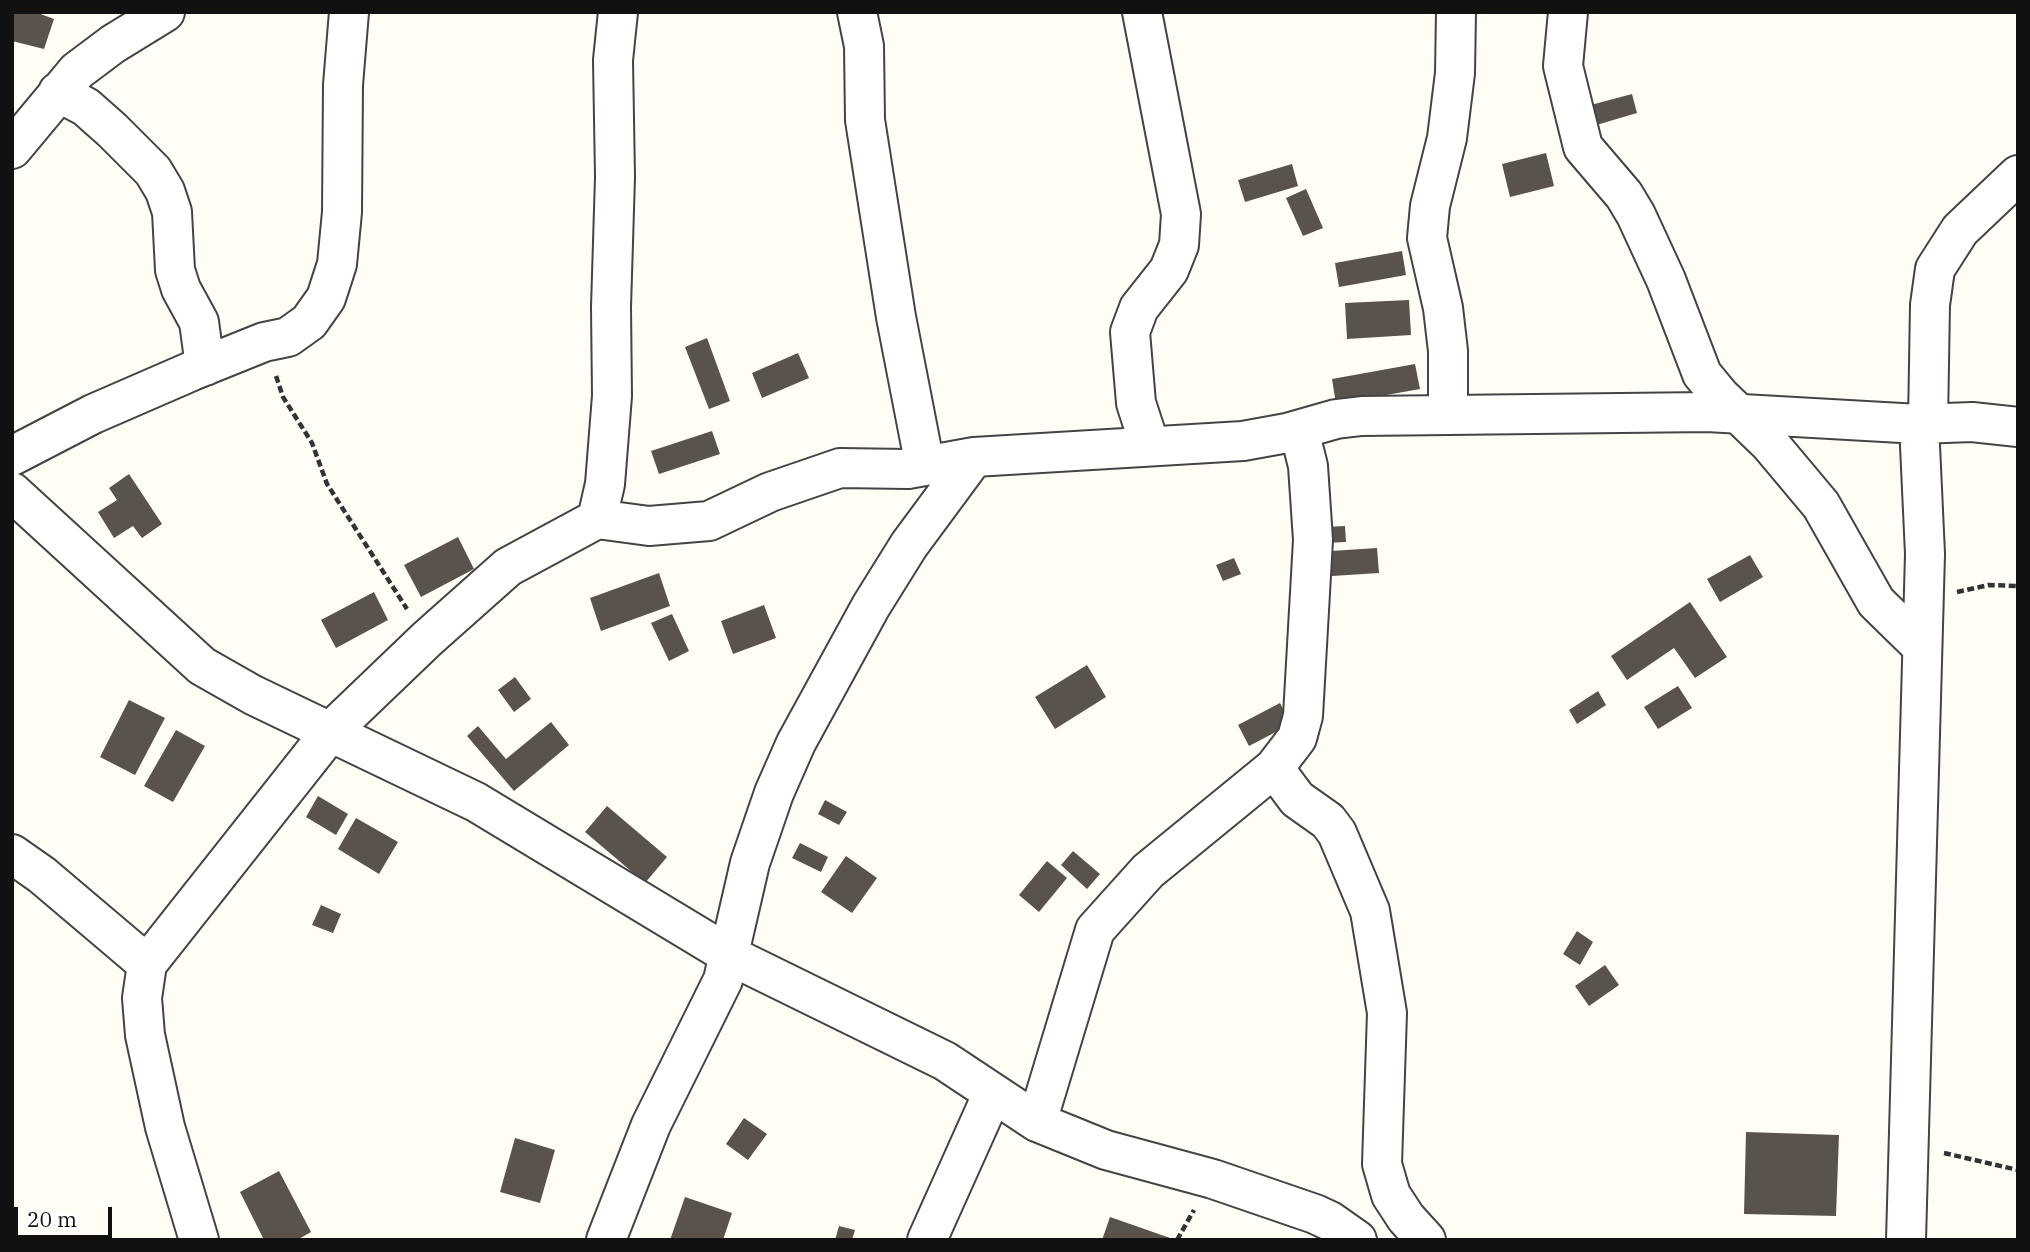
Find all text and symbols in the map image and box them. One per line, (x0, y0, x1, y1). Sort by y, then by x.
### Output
scale bar (18, 1192, 116, 1236)
text: 20 m (27, 1205, 77, 1233)

